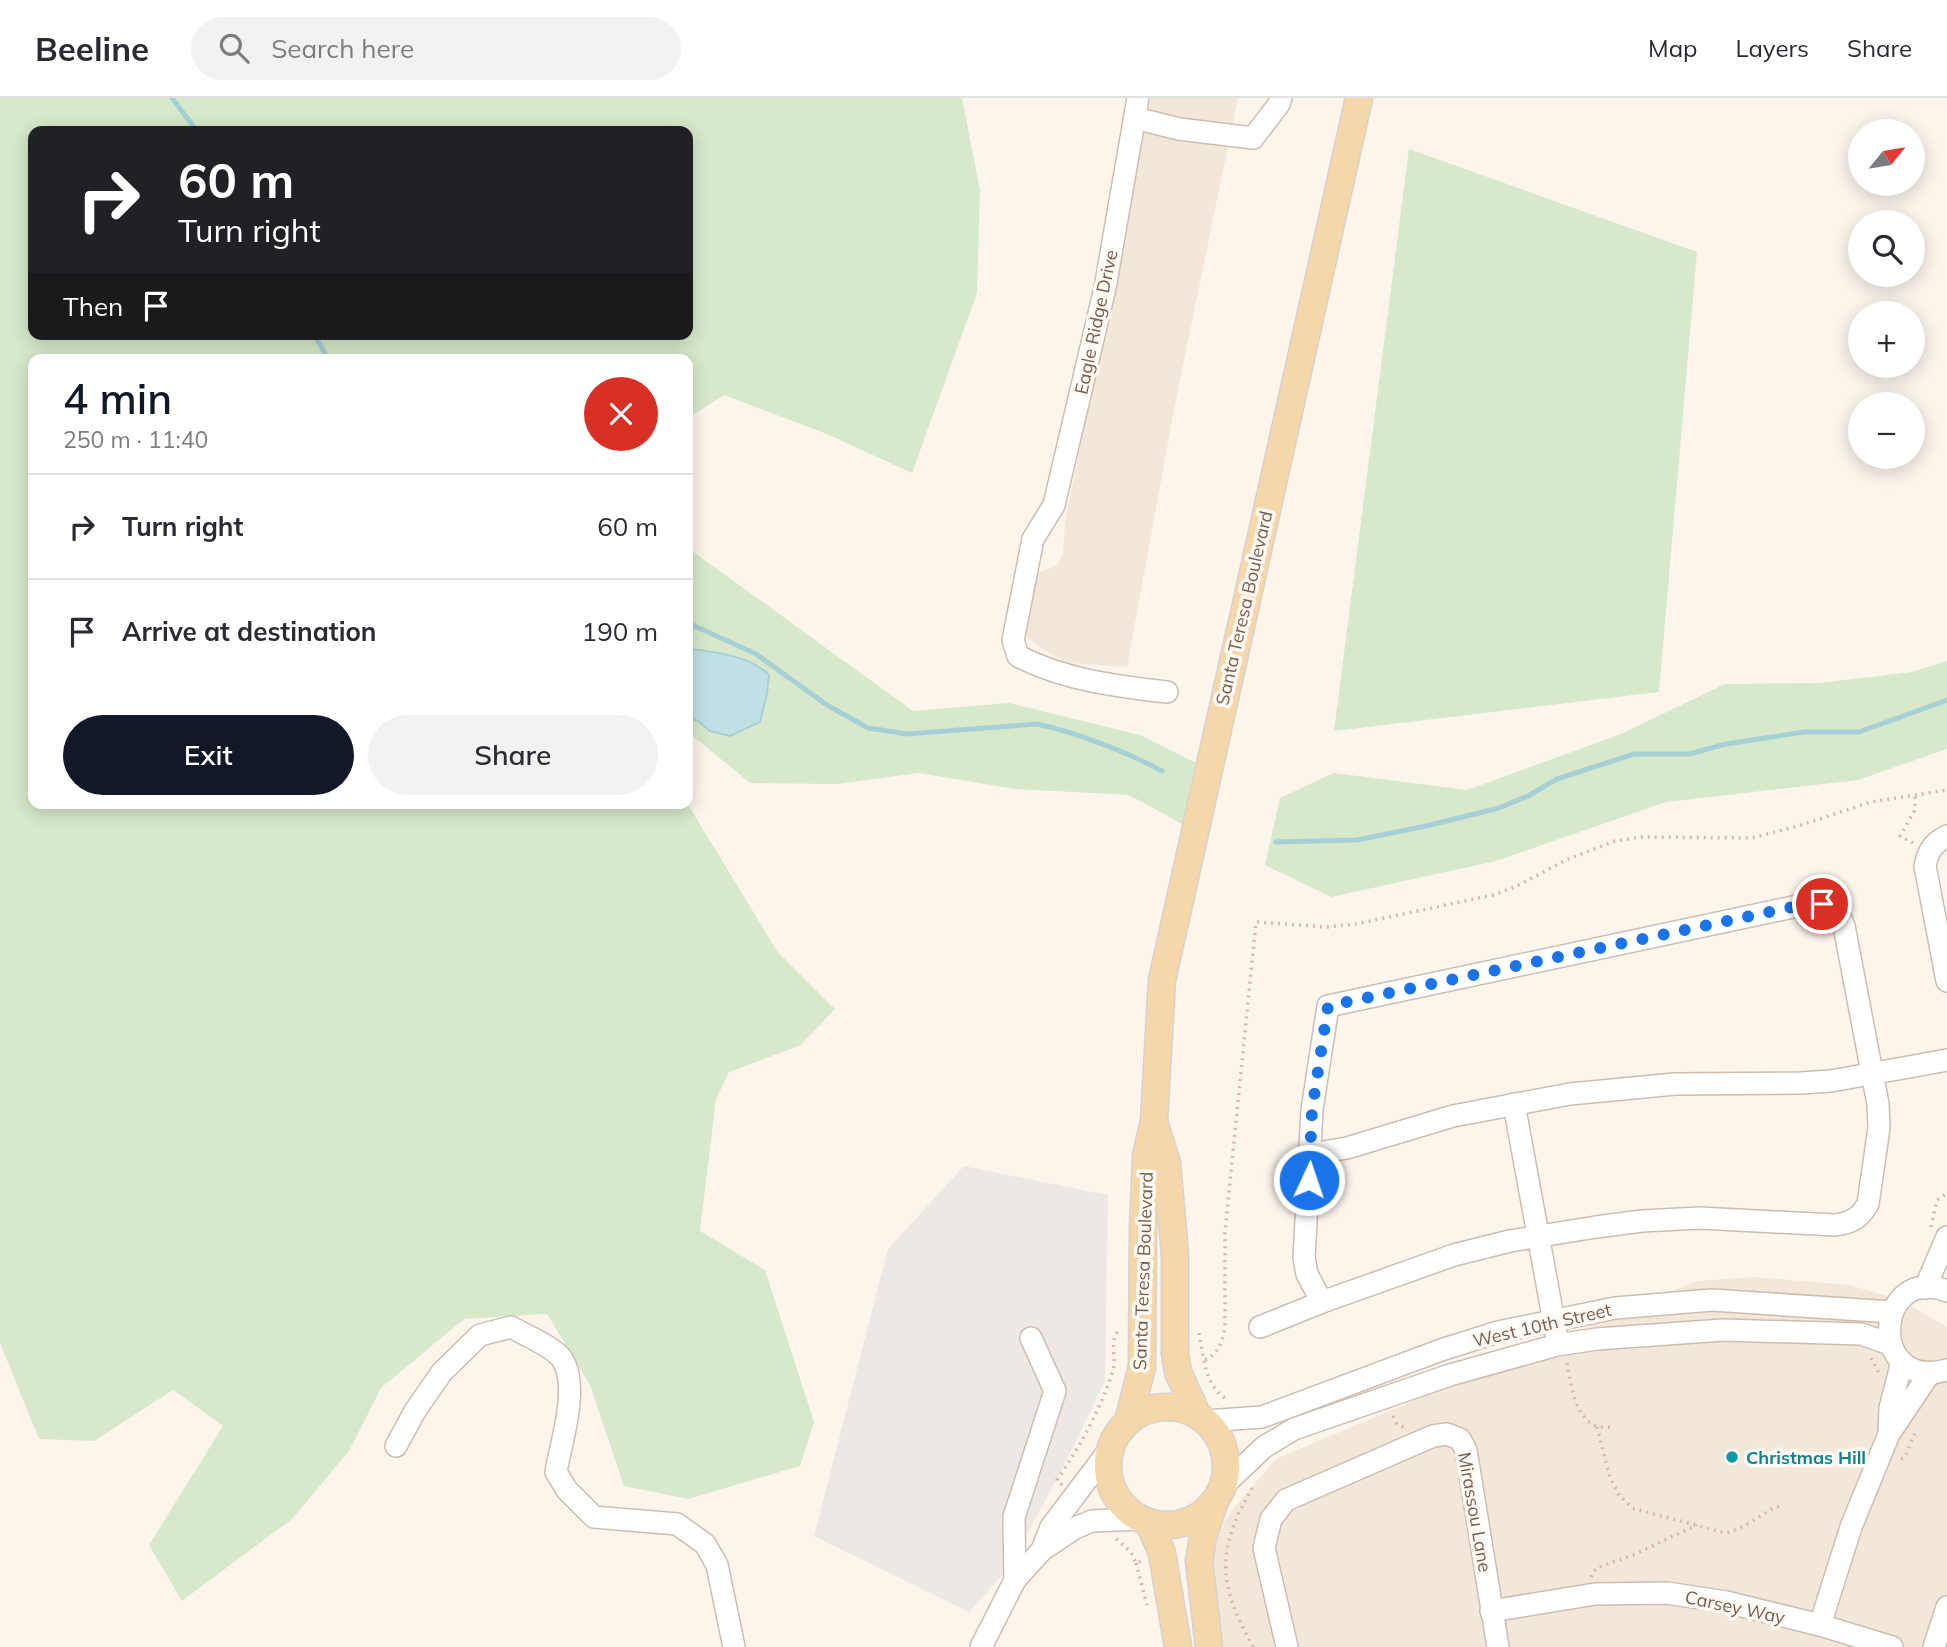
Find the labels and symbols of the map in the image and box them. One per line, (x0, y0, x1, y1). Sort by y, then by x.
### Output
north arrow (1848, 119, 1925, 196)
street label: Eagle Ridge Drive (1069, 248, 1123, 396)
street label: Santa Teresa Boulevard (1210, 509, 1278, 707)
pin (1792, 874, 1852, 934)
position arrow (1272, 1143, 1346, 1217)
street label: Santa Teresa Boulevard (1128, 1171, 1158, 1371)
street label: West 10th Street (1470, 1298, 1614, 1352)
place label: Christmas Hill (1746, 1446, 1866, 1469)
marker: Christmas Hill (1724, 1449, 1740, 1465)
street label: Mirassou Lane (1453, 1450, 1497, 1574)
street label: Carsey Way (1683, 1585, 1787, 1629)

